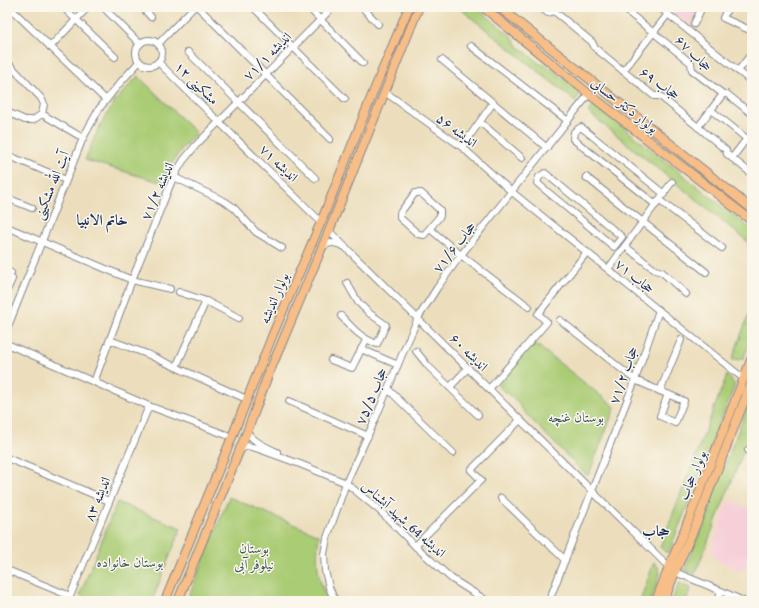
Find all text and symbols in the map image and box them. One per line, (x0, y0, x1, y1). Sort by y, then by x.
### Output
street label: اندیشه ۷۱/۱ (238, 27, 296, 85)
street label: حجاب ۶۷ (671, 30, 717, 76)
street label: مشکینی ۱۲ (170, 57, 224, 109)
street label: حجاب ۶۹ (636, 62, 684, 104)
street label: بولوار دکتر حسابی (587, 72, 663, 138)
street label: اندیشه ۵۶ (432, 108, 482, 152)
street label: اندیشه ۷۱ (255, 140, 303, 186)
street label: آیت الله مشکینی (27, 145, 75, 222)
street label: اندیشه ۷۱/۲ (135, 159, 179, 223)
district label: خاتم الانبیا (77, 209, 127, 233)
street label: حجاب ۷۱/۶ (428, 217, 480, 277)
street label: حجاب ۷۱ (611, 254, 659, 298)
street label: بولوار اندیشه (254, 269, 294, 327)
street label: اندیشه ۶۰ (445, 328, 493, 376)
street label: حجاب ۷۱/۲ (603, 343, 643, 407)
street label: حجاب ۷۵/۵ (350, 364, 392, 428)
park label: بوستان غنچه (548, 407, 604, 427)
street label: بولوار حجاب (673, 447, 711, 503)
street label: اندیشه ۸۳ (79, 474, 115, 524)
street label: اندیشه 64_شهید آبشناس (357, 476, 451, 562)
district label: حجاب (642, 520, 670, 541)
park label: بوستان نیلوفر آبی (234, 538, 274, 574)
park label: بوستان خانواده (97, 552, 164, 572)

